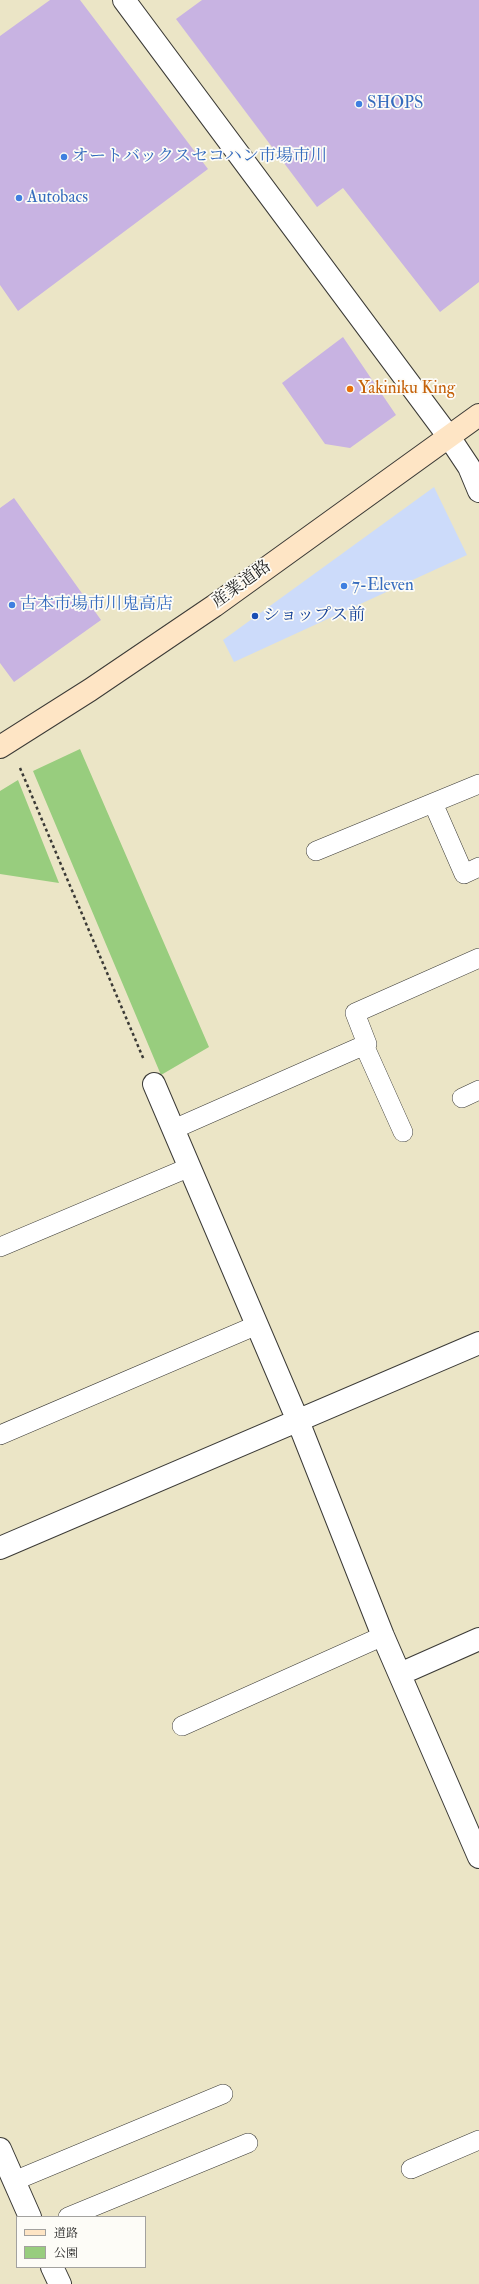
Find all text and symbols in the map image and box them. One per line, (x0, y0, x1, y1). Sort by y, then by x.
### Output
place label: SHOPS (367, 94, 423, 114)
marker: SHOPS (354, 99, 364, 109)
place label: オートバックスセコハン市場市川 (72, 147, 327, 167)
marker: オートバックスセコハン市場市川 (59, 152, 69, 162)
place label: Autobacs (27, 188, 88, 208)
marker: Autobacs (14, 193, 24, 203)
place label: Yakiniku King (358, 379, 455, 399)
marker: Yakiniku King (345, 384, 355, 394)
street label: 産業道路 (208, 557, 276, 613)
place label: 7-Eleven (352, 576, 414, 596)
marker: 7-Eleven (339, 581, 349, 591)
place label: 古本市場市川鬼高店 (20, 595, 173, 615)
marker: 古本市場市川鬼高店 (7, 600, 17, 610)
place label: ショップス前 (263, 606, 365, 626)
marker: ショップス前 (250, 611, 260, 621)
legend (16, 2216, 146, 2268)
text: 道路 (54, 2226, 78, 2241)
text: 公園 (54, 2246, 78, 2261)

